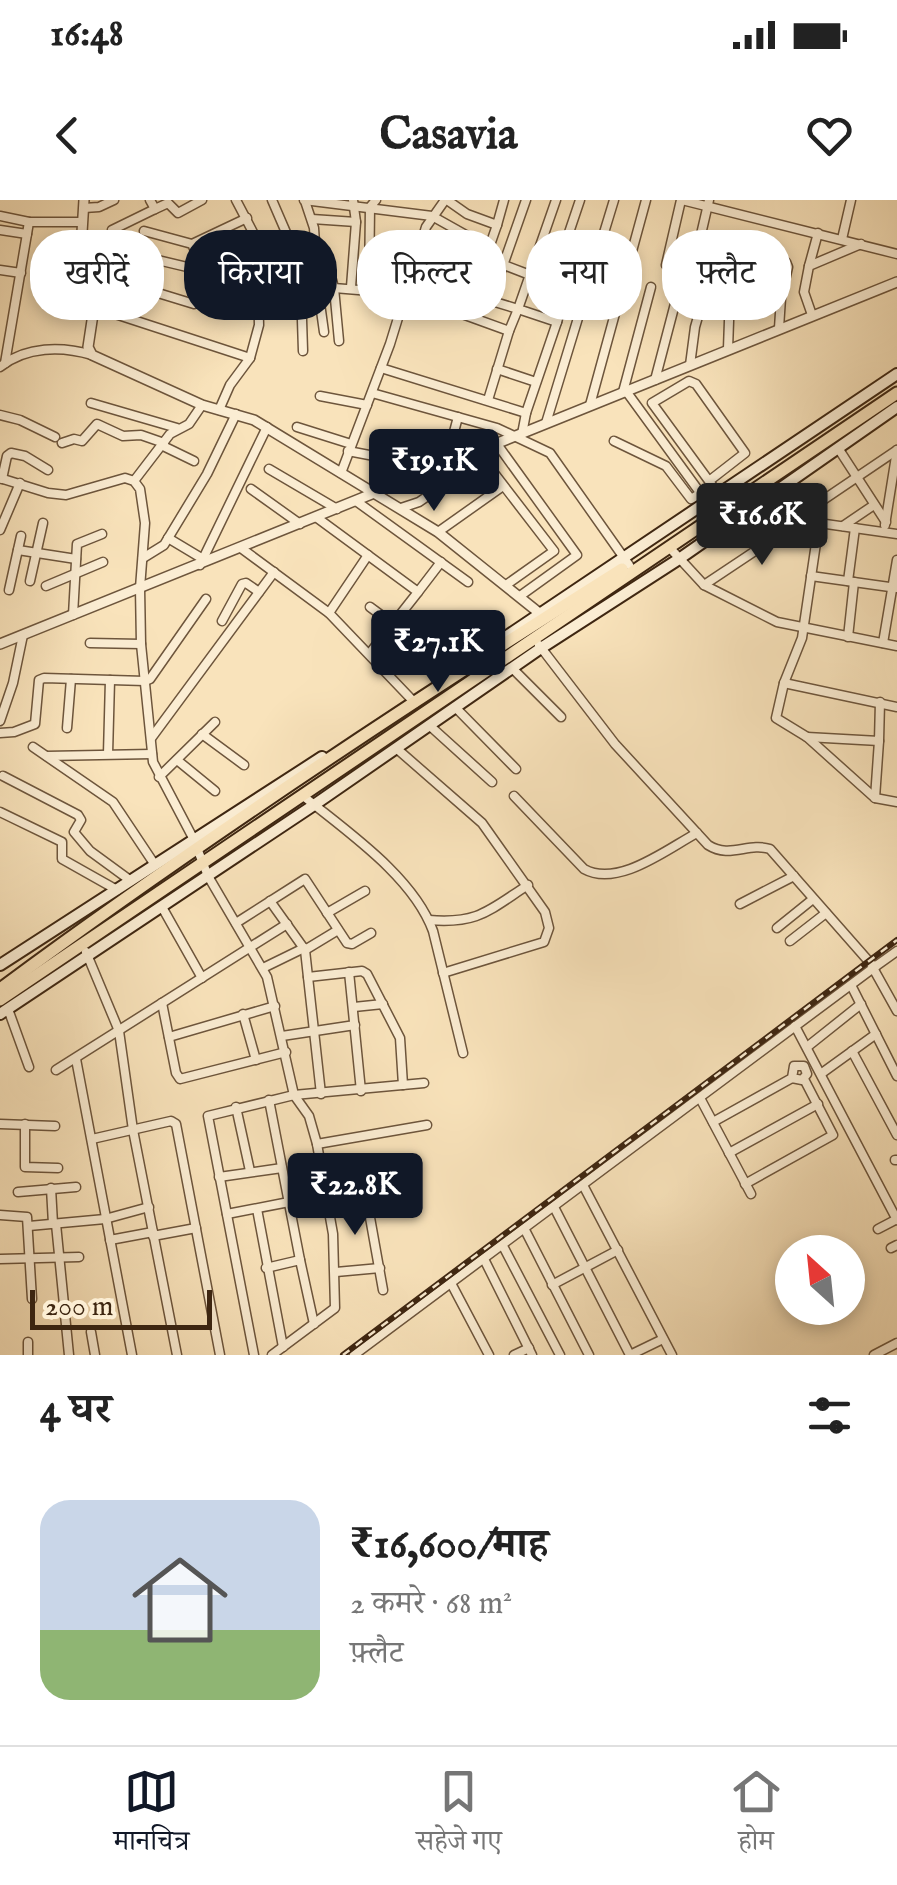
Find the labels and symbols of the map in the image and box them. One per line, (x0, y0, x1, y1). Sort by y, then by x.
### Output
pin: ₹19.1K (353, 429, 515, 514)
pin: ₹16.6K (681, 483, 843, 568)
pin: ₹27.1K (357, 610, 519, 695)
pin: ₹22.8K (274, 1153, 436, 1238)
north arrow (775, 1235, 865, 1325)
scale bar (30, 1285, 212, 1330)

